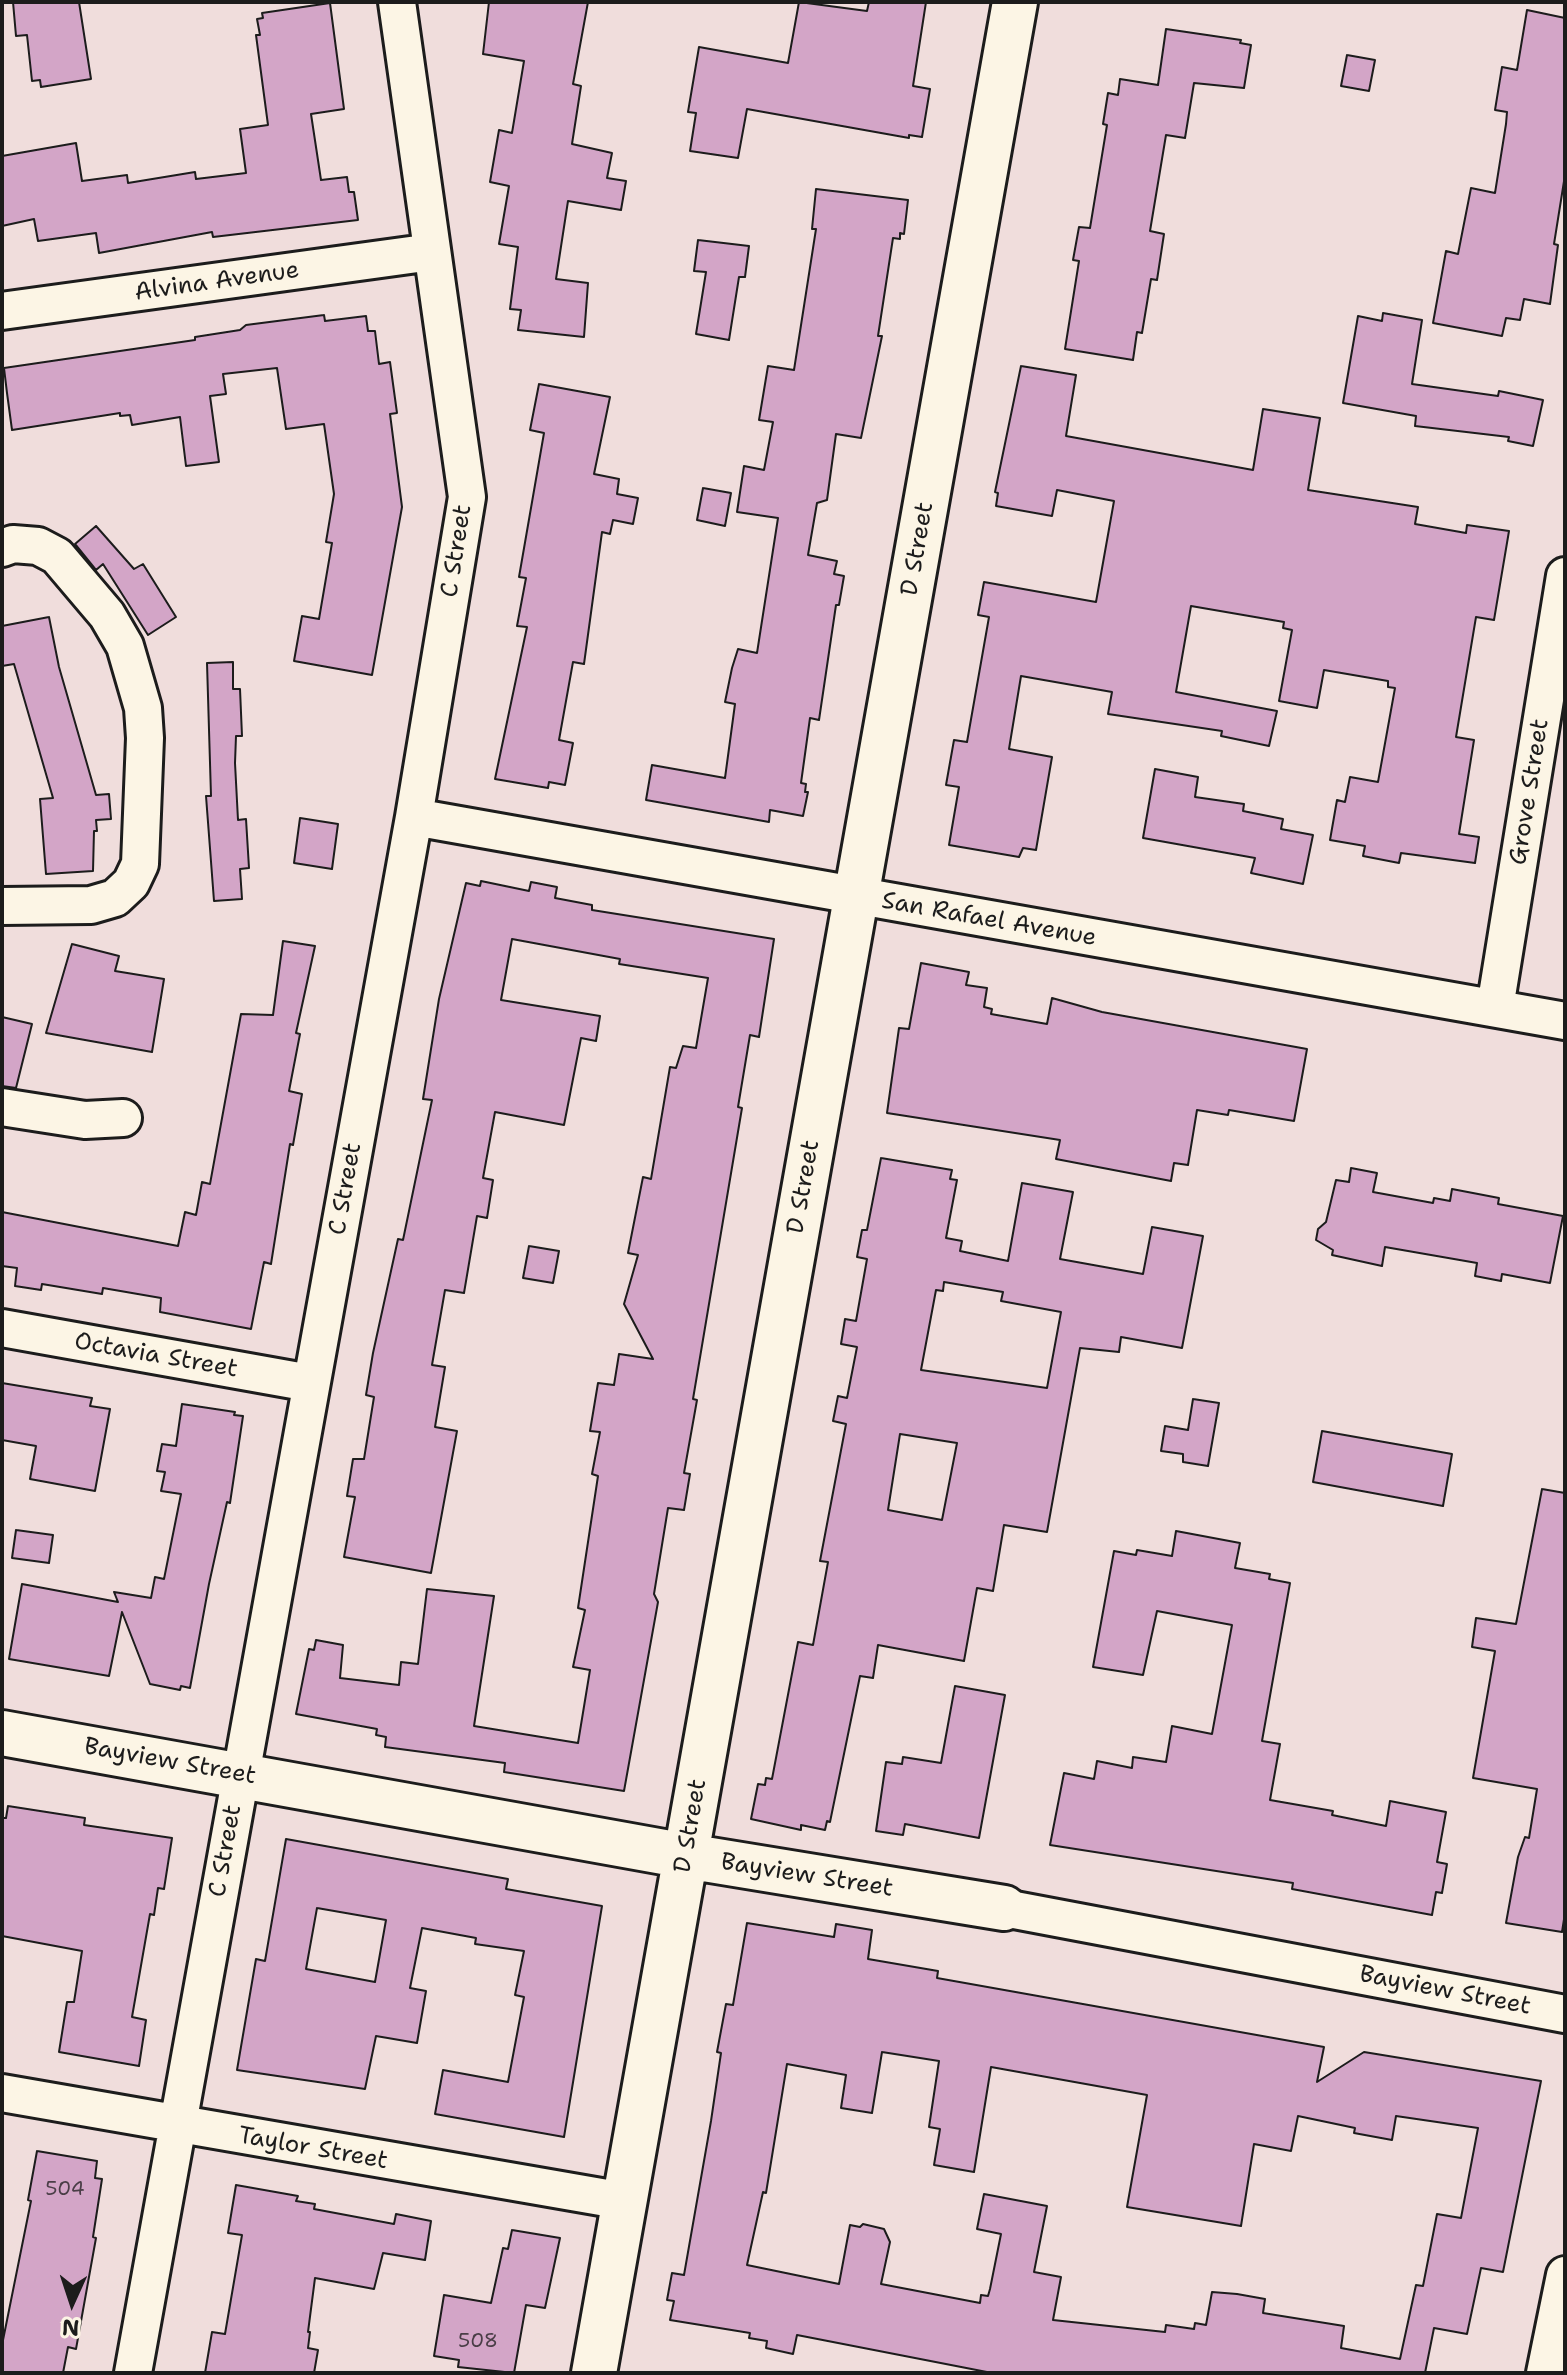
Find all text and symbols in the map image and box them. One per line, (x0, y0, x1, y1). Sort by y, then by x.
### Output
street label: Alvina Avenue (133, 256, 301, 308)
street label: D Street (896, 500, 940, 598)
street label: C Street (435, 503, 479, 599)
street label: Grove Street (1504, 717, 1556, 867)
street label: San Rafael Avenue (879, 887, 1099, 953)
street label: D Street (782, 1138, 826, 1236)
street label: C Street (324, 1140, 368, 1238)
street label: Octavia Street (72, 1327, 240, 1385)
street label: Bayview Street (82, 1733, 258, 1791)
street label: D Street (669, 1777, 713, 1875)
street label: C Street (204, 1802, 248, 1900)
street label: Bayview Street (719, 1848, 895, 1904)
street label: Bayview Street (1357, 1960, 1533, 2022)
street label: Taylor Street (236, 2122, 390, 2176)
house number: 504 (45, 2178, 85, 2202)
north arrow (32, 2263, 112, 2343)
text: N (61, 2313, 80, 2342)
house number: 508 (458, 2330, 498, 2354)

